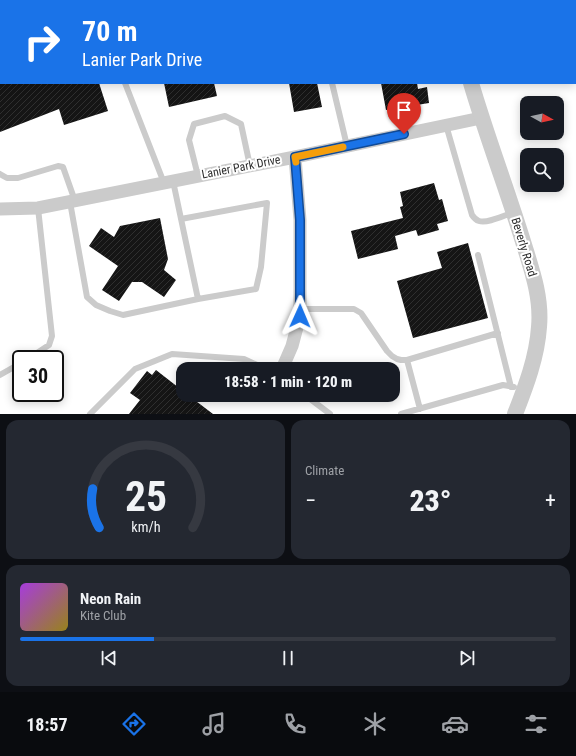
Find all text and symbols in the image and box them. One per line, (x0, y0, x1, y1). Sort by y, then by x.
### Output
text: 70 m (82, 15, 138, 48)
icon: right (16, 16, 68, 68)
text: Lanier Park Drive (82, 49, 202, 70)
pin (387, 93, 421, 134)
north arrow (520, 96, 564, 140)
map controls (520, 96, 564, 192)
icon: arrive (393, 99, 415, 121)
button: search (520, 148, 564, 192)
street label: Lanier Park Drive (200, 152, 282, 182)
street label: Beverly Road (508, 216, 540, 278)
position arrow (279, 295, 321, 337)
speed limit sign: 30 (12, 350, 64, 402)
text: 18:58 · 1 min · 120 m (224, 373, 352, 391)
text: Climate (305, 463, 344, 478)
text: 25 (124, 471, 167, 520)
text: 23° (409, 483, 452, 518)
text: − (305, 488, 316, 513)
text: + (545, 488, 556, 513)
text: km/h (131, 518, 160, 534)
text: Neon Rain (80, 590, 141, 608)
text: Kite Club (80, 608, 126, 623)
icon: previous (98, 647, 120, 669)
icon: pause (277, 647, 299, 669)
icon: next (456, 647, 478, 669)
icon: directions (120, 710, 148, 738)
icon: music (200, 710, 228, 738)
icon: phone (281, 710, 309, 738)
icon: climate (361, 710, 389, 738)
icon: car (441, 710, 469, 738)
icon: filters (522, 710, 550, 738)
text: 18:57 (26, 714, 68, 735)

